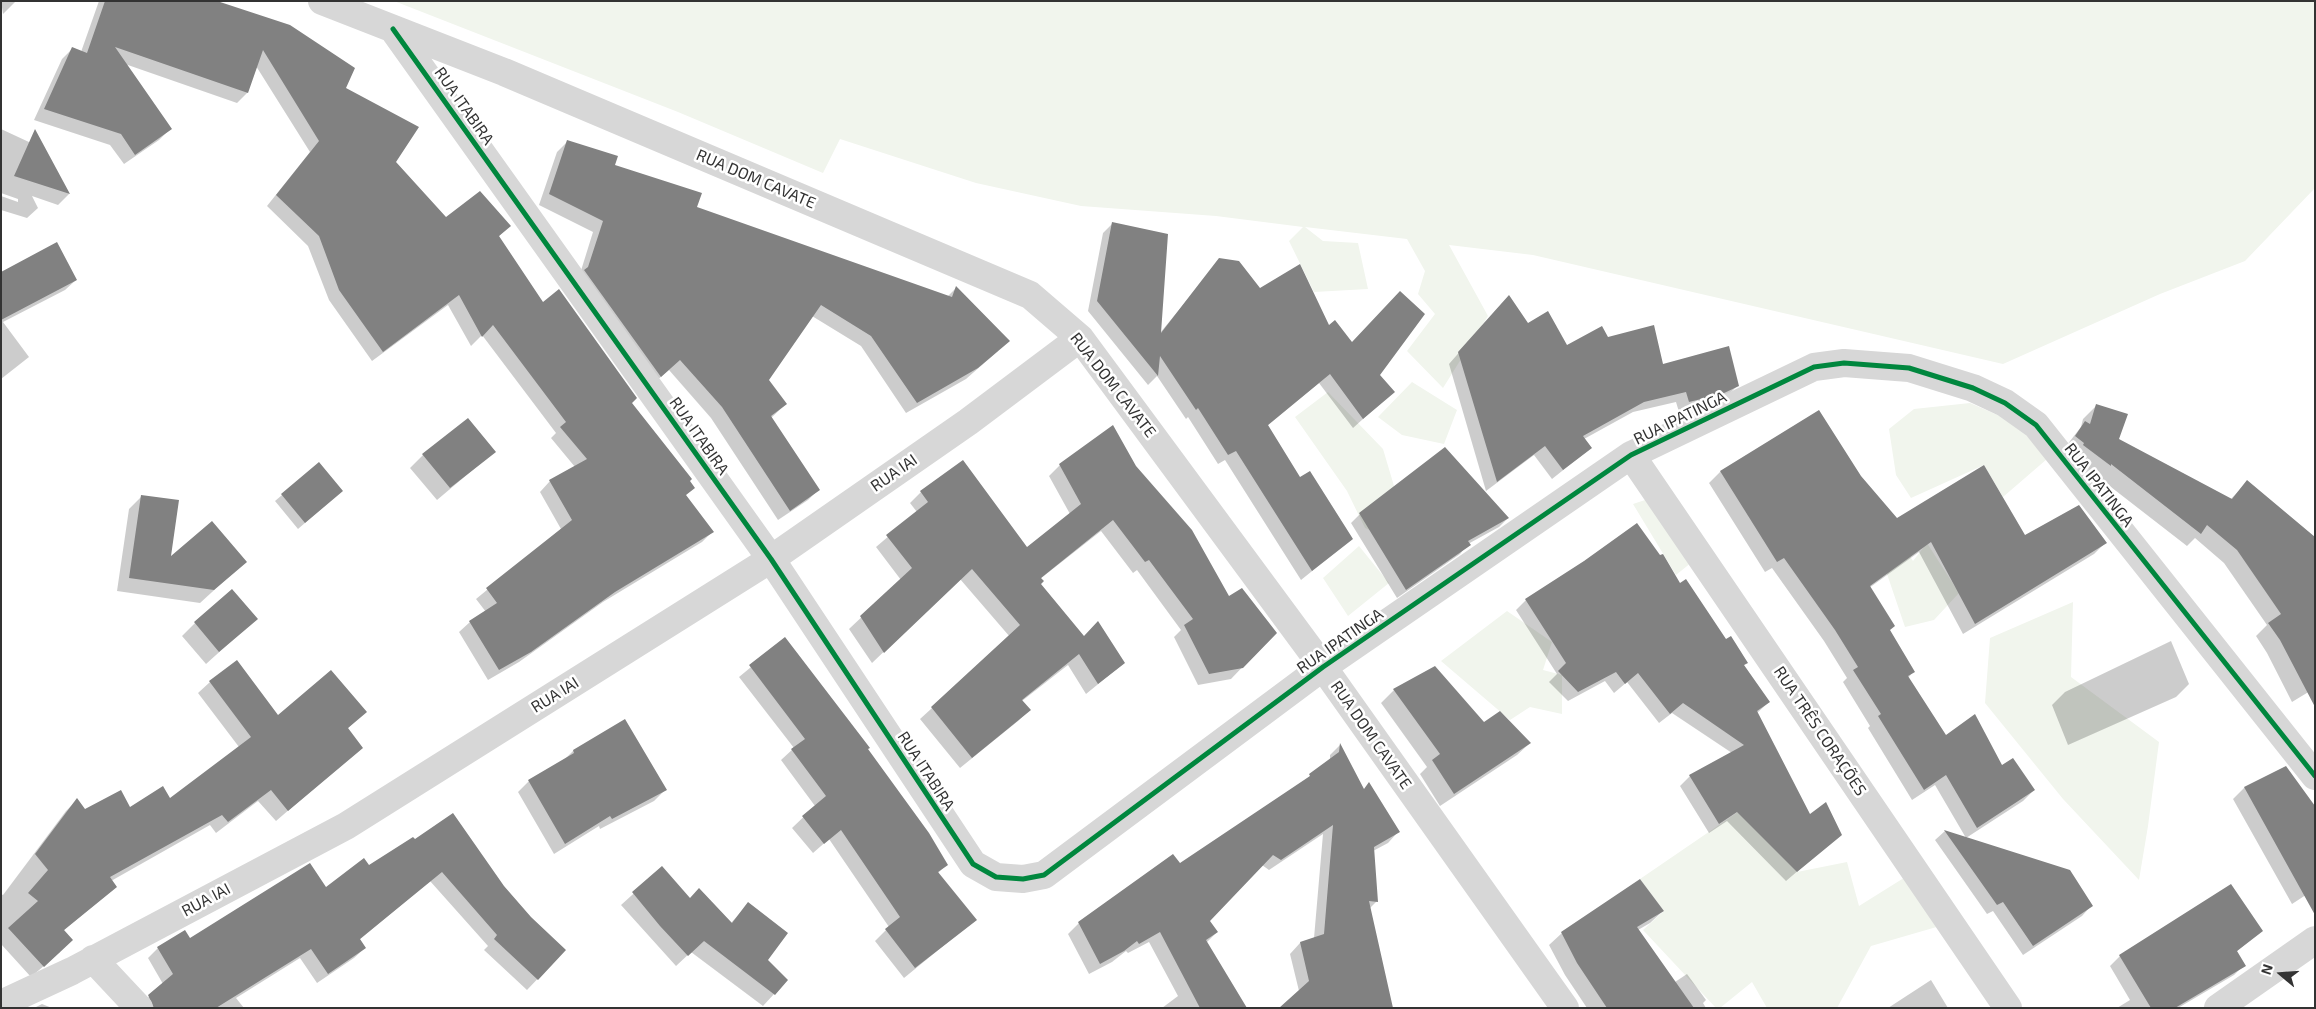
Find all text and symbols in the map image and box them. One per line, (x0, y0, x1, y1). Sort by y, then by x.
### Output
street label: RUA ITABIRA (430, 63, 498, 149)
street label: RUA DOM CAVATE (693, 145, 819, 213)
street label: RUA DOM CAVATE (1066, 329, 1160, 441)
street label: RUA IPATINGA (1630, 387, 1730, 449)
street label: RUA ITABIRA (665, 393, 733, 479)
street label: RUA IPATINGA (2060, 439, 2138, 531)
street label: RUA IAI (867, 450, 921, 496)
street label: RUA IPATINGA (1293, 604, 1387, 678)
street label: RUA TRÊS CORAÇÕES (1770, 663, 1870, 799)
street label: RUA IAI (528, 673, 582, 717)
street label: RUA DOM CAVATE (1326, 677, 1416, 793)
street label: RUA ITABIRA (893, 728, 959, 814)
street label: RUA IAI (178, 879, 234, 921)
north arrow (2256, 949, 2306, 999)
text: N (2257, 962, 2276, 977)

